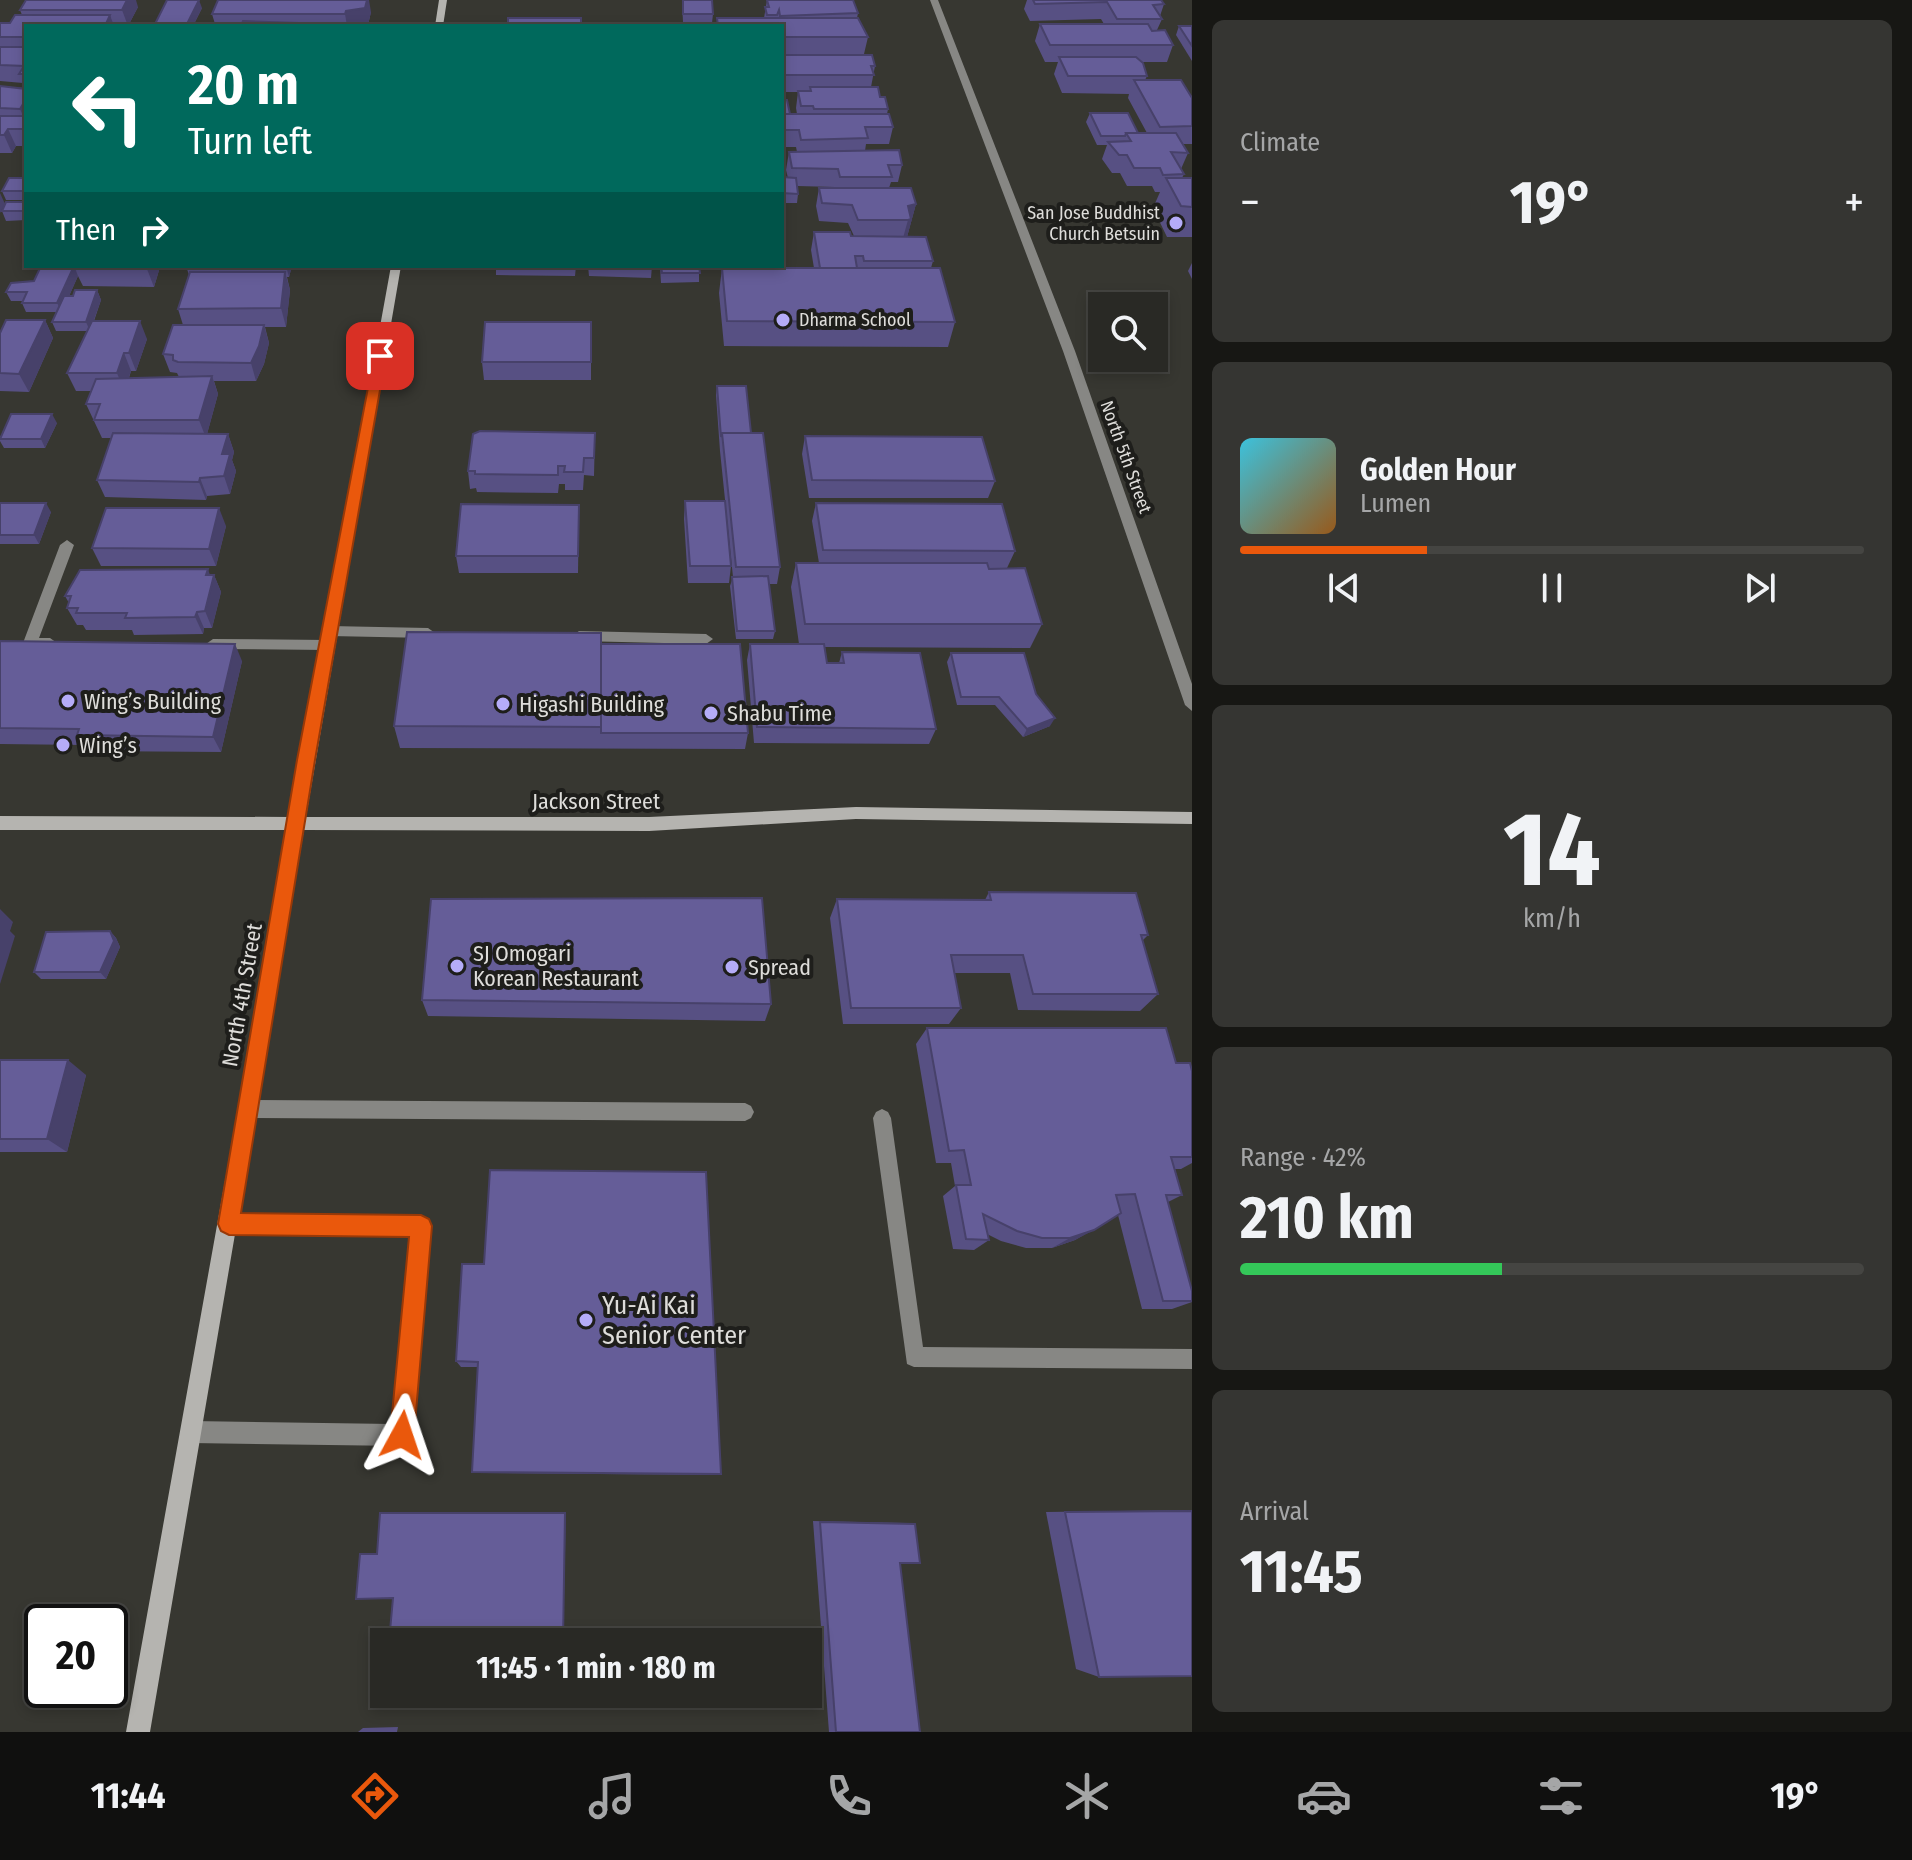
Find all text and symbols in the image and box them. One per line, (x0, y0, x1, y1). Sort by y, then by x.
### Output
text: 20 m (188, 52, 299, 119)
icon: left (56, 56, 160, 160)
text: Turn left (188, 120, 312, 164)
text: Climate (1240, 127, 1320, 158)
text: 19° (1510, 167, 1594, 239)
text: − (1240, 176, 1260, 229)
text: + (1844, 176, 1864, 229)
place label: San Jose Buddhist Church Betsuin (1027, 202, 1160, 245)
icon: right (132, 208, 176, 252)
text: Then (56, 212, 116, 248)
marker: San Jose Buddhist Church Betsuin (1167, 214, 1185, 232)
map controls (1088, 292, 1168, 372)
button: search (1088, 292, 1168, 372)
place label: Dharma School (799, 309, 911, 331)
marker: Dharma School (774, 311, 792, 329)
pin (346, 322, 414, 390)
icon: arrive (358, 334, 402, 378)
street label: North 5th Street (1095, 398, 1157, 516)
text: Golden Hour (1360, 452, 1516, 488)
text: Lumen (1360, 488, 1431, 519)
icon: previous (1322, 566, 1366, 610)
icon: pause (1530, 566, 1574, 610)
icon: next (1738, 566, 1782, 610)
place label: Wing’s Building (84, 688, 222, 715)
place label: Higashi Building (519, 691, 665, 718)
marker: Wing’s Building (59, 692, 77, 710)
marker: Higashi Building (494, 695, 512, 713)
place label: Shabu Time (727, 700, 832, 727)
marker: Shabu Time (702, 704, 720, 722)
place label: Wing’s (79, 732, 137, 759)
marker: Wing’s (54, 736, 72, 754)
street label: Jackson Street (532, 788, 661, 815)
text: 14 (1503, 788, 1601, 913)
text: km/h (1523, 903, 1581, 934)
street label: North 4th Street (216, 920, 268, 1069)
place label: SJ Omogari Korean Restaurant (473, 940, 640, 992)
place label: Spread (748, 954, 811, 981)
marker: SJ Omogari Korean Restaurant (448, 957, 466, 975)
marker: Spread (723, 958, 741, 976)
text: Range · 42% (1240, 1142, 1366, 1173)
text: 210 km (1240, 1182, 1414, 1254)
place label: Yu-Ai Kai Senior Center (602, 1290, 746, 1351)
marker: Yu-Ai Kai Senior Center (577, 1311, 595, 1329)
position arrow (360, 1393, 444, 1477)
text: Arrival (1240, 1496, 1309, 1527)
text: 11:45 (1240, 1536, 1363, 1608)
speed limit sign: 20 (24, 1604, 128, 1708)
text: 11:45 · 1 min · 180 m (476, 1650, 716, 1686)
icon: directions (347, 1768, 403, 1824)
icon: music (584, 1768, 640, 1824)
icon: phone (821, 1768, 877, 1824)
icon: climate (1059, 1768, 1115, 1824)
icon: car (1296, 1768, 1352, 1824)
icon: filters (1533, 1768, 1589, 1824)
text: 11:44 (91, 1774, 166, 1818)
text: 19° (1771, 1774, 1821, 1818)

